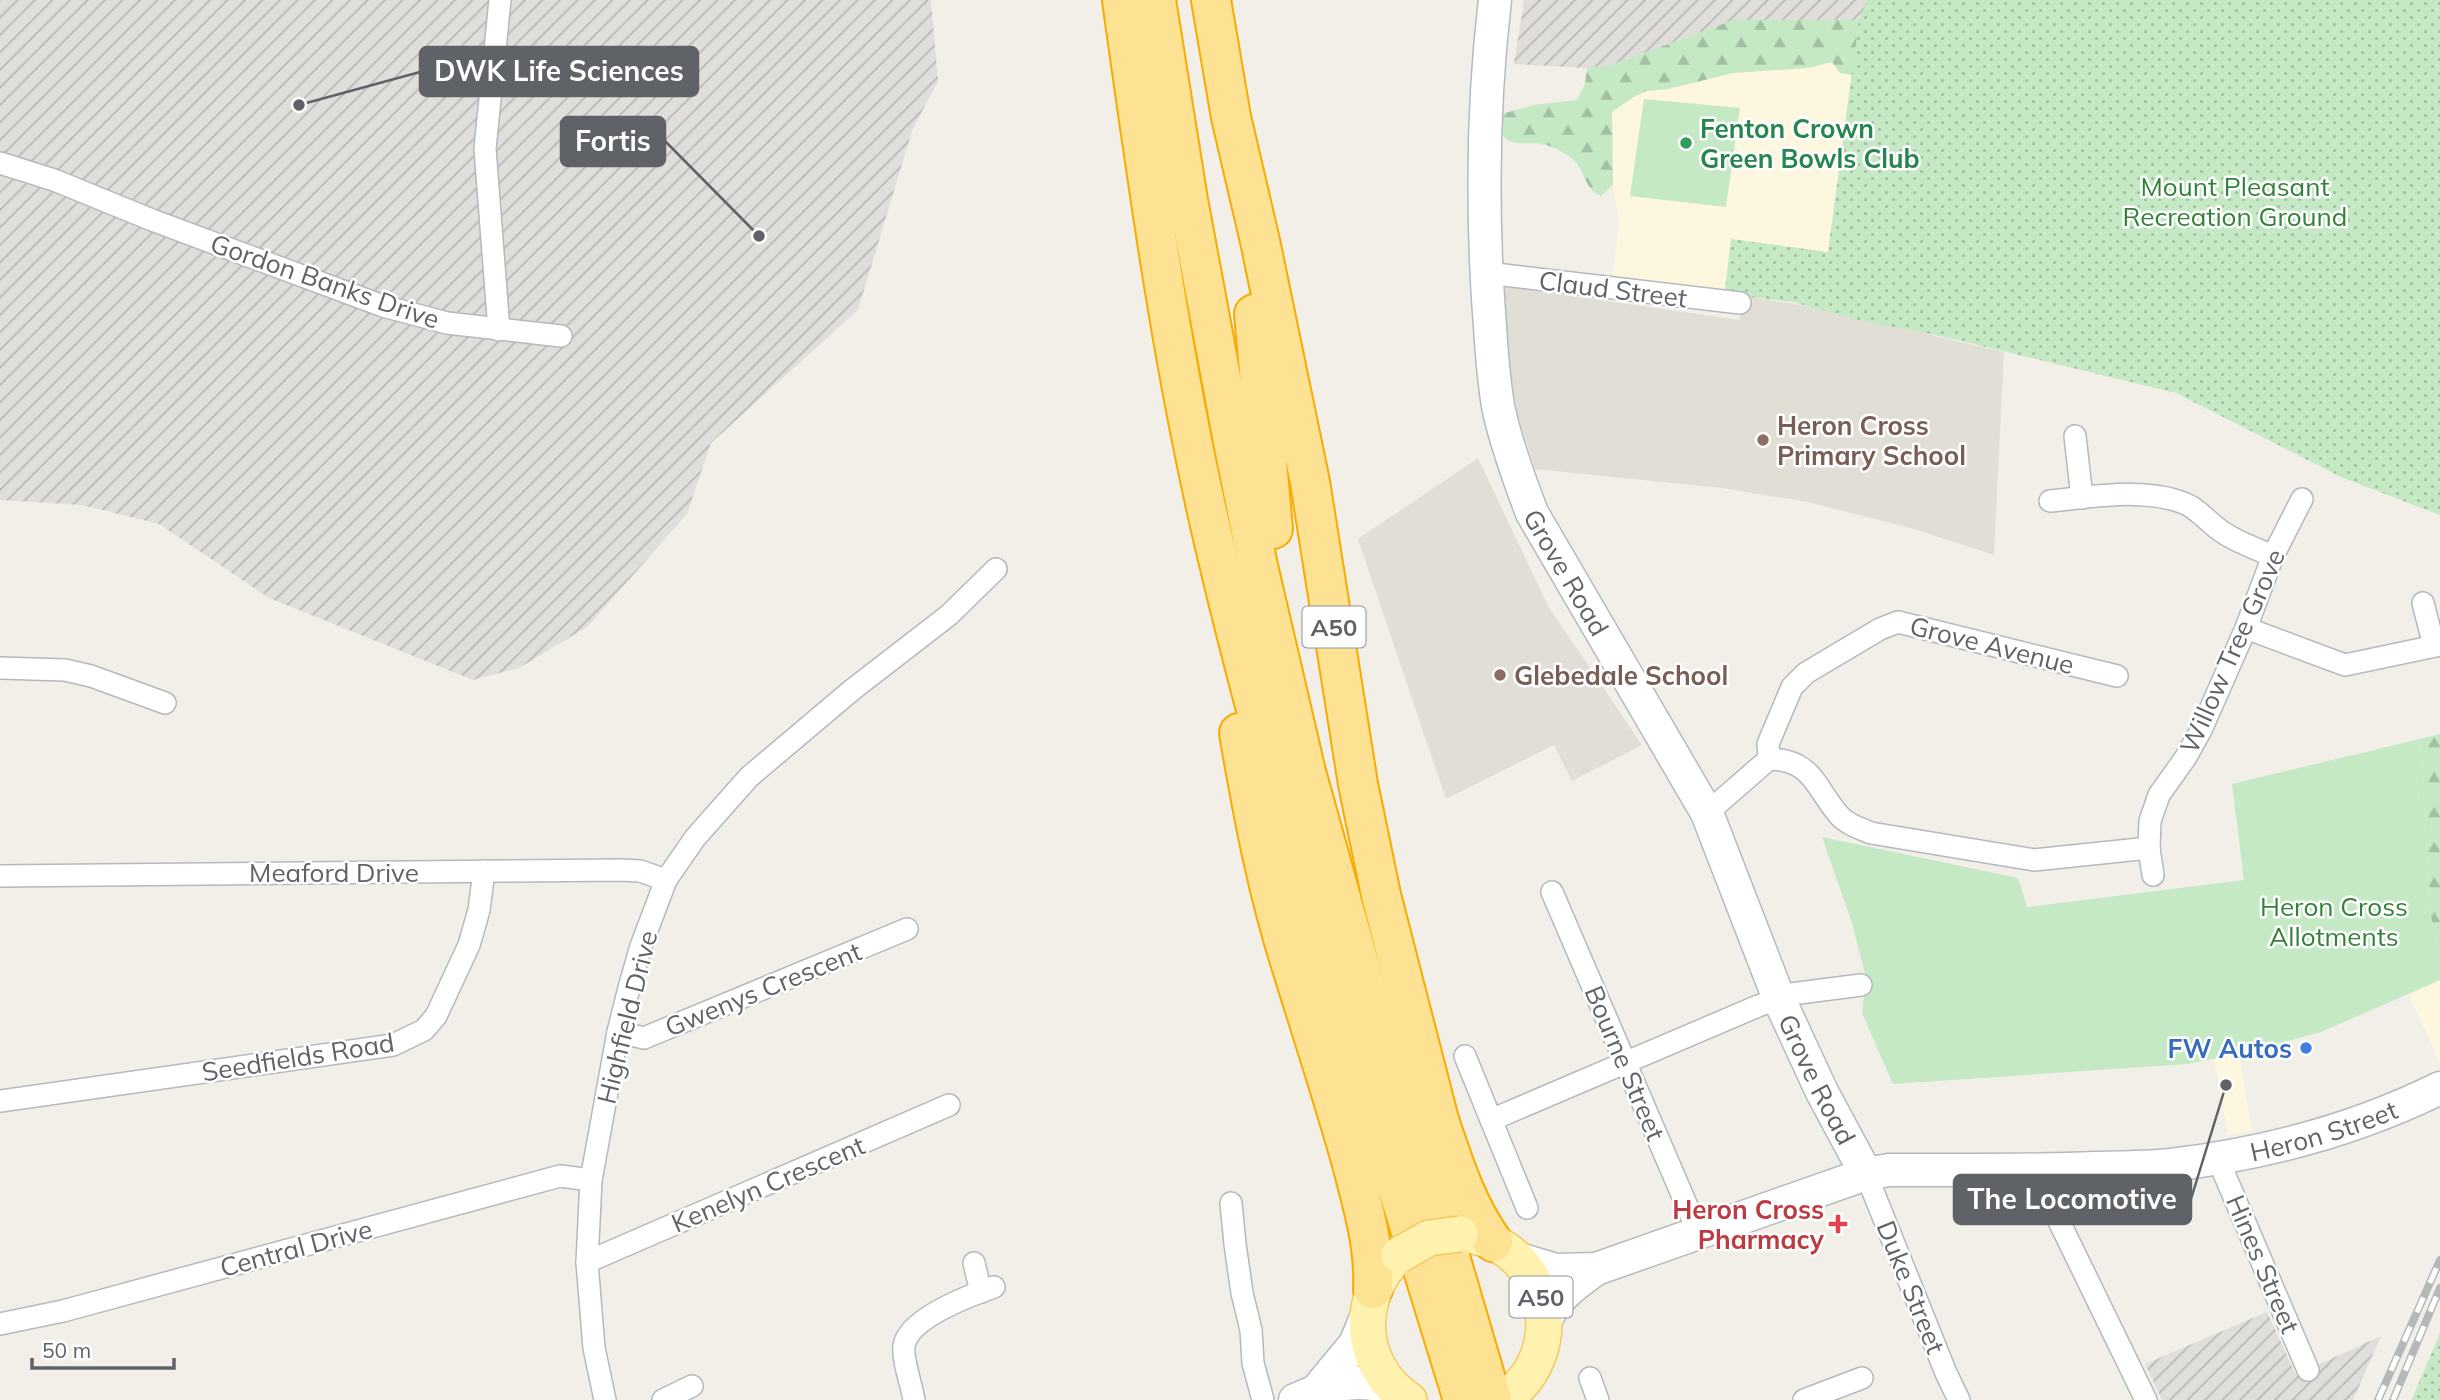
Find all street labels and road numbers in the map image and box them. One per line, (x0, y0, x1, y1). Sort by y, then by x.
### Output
street label: Gordon Banks Drive (206, 226, 444, 336)
street label: Claud Street (1537, 264, 1689, 314)
street label: Grove Road (1517, 503, 1616, 642)
street label: Willow Tree Grove (2172, 544, 2292, 758)
road number: A50 (1302, 606, 1366, 648)
street label: Grove Avenue (1906, 609, 2078, 681)
street label: Meaford Drive (249, 856, 419, 889)
street label: Highfield Drive (590, 927, 664, 1107)
street label: Gwenys Crescent (660, 935, 866, 1043)
street label: Bourne Street (1578, 981, 1672, 1145)
street label: Grove Road (1772, 1009, 1864, 1150)
street label: Seedfields Road (199, 1025, 397, 1089)
street label: Heron Street (2247, 1093, 2402, 1168)
street label: Kenelyn Crescent (666, 1128, 870, 1240)
street label: Hines Street (2219, 1190, 2307, 1338)
street label: Central Drive (216, 1212, 376, 1284)
street label: Duke Street (1869, 1216, 1953, 1358)
road number: A50 (1510, 1276, 1572, 1317)

